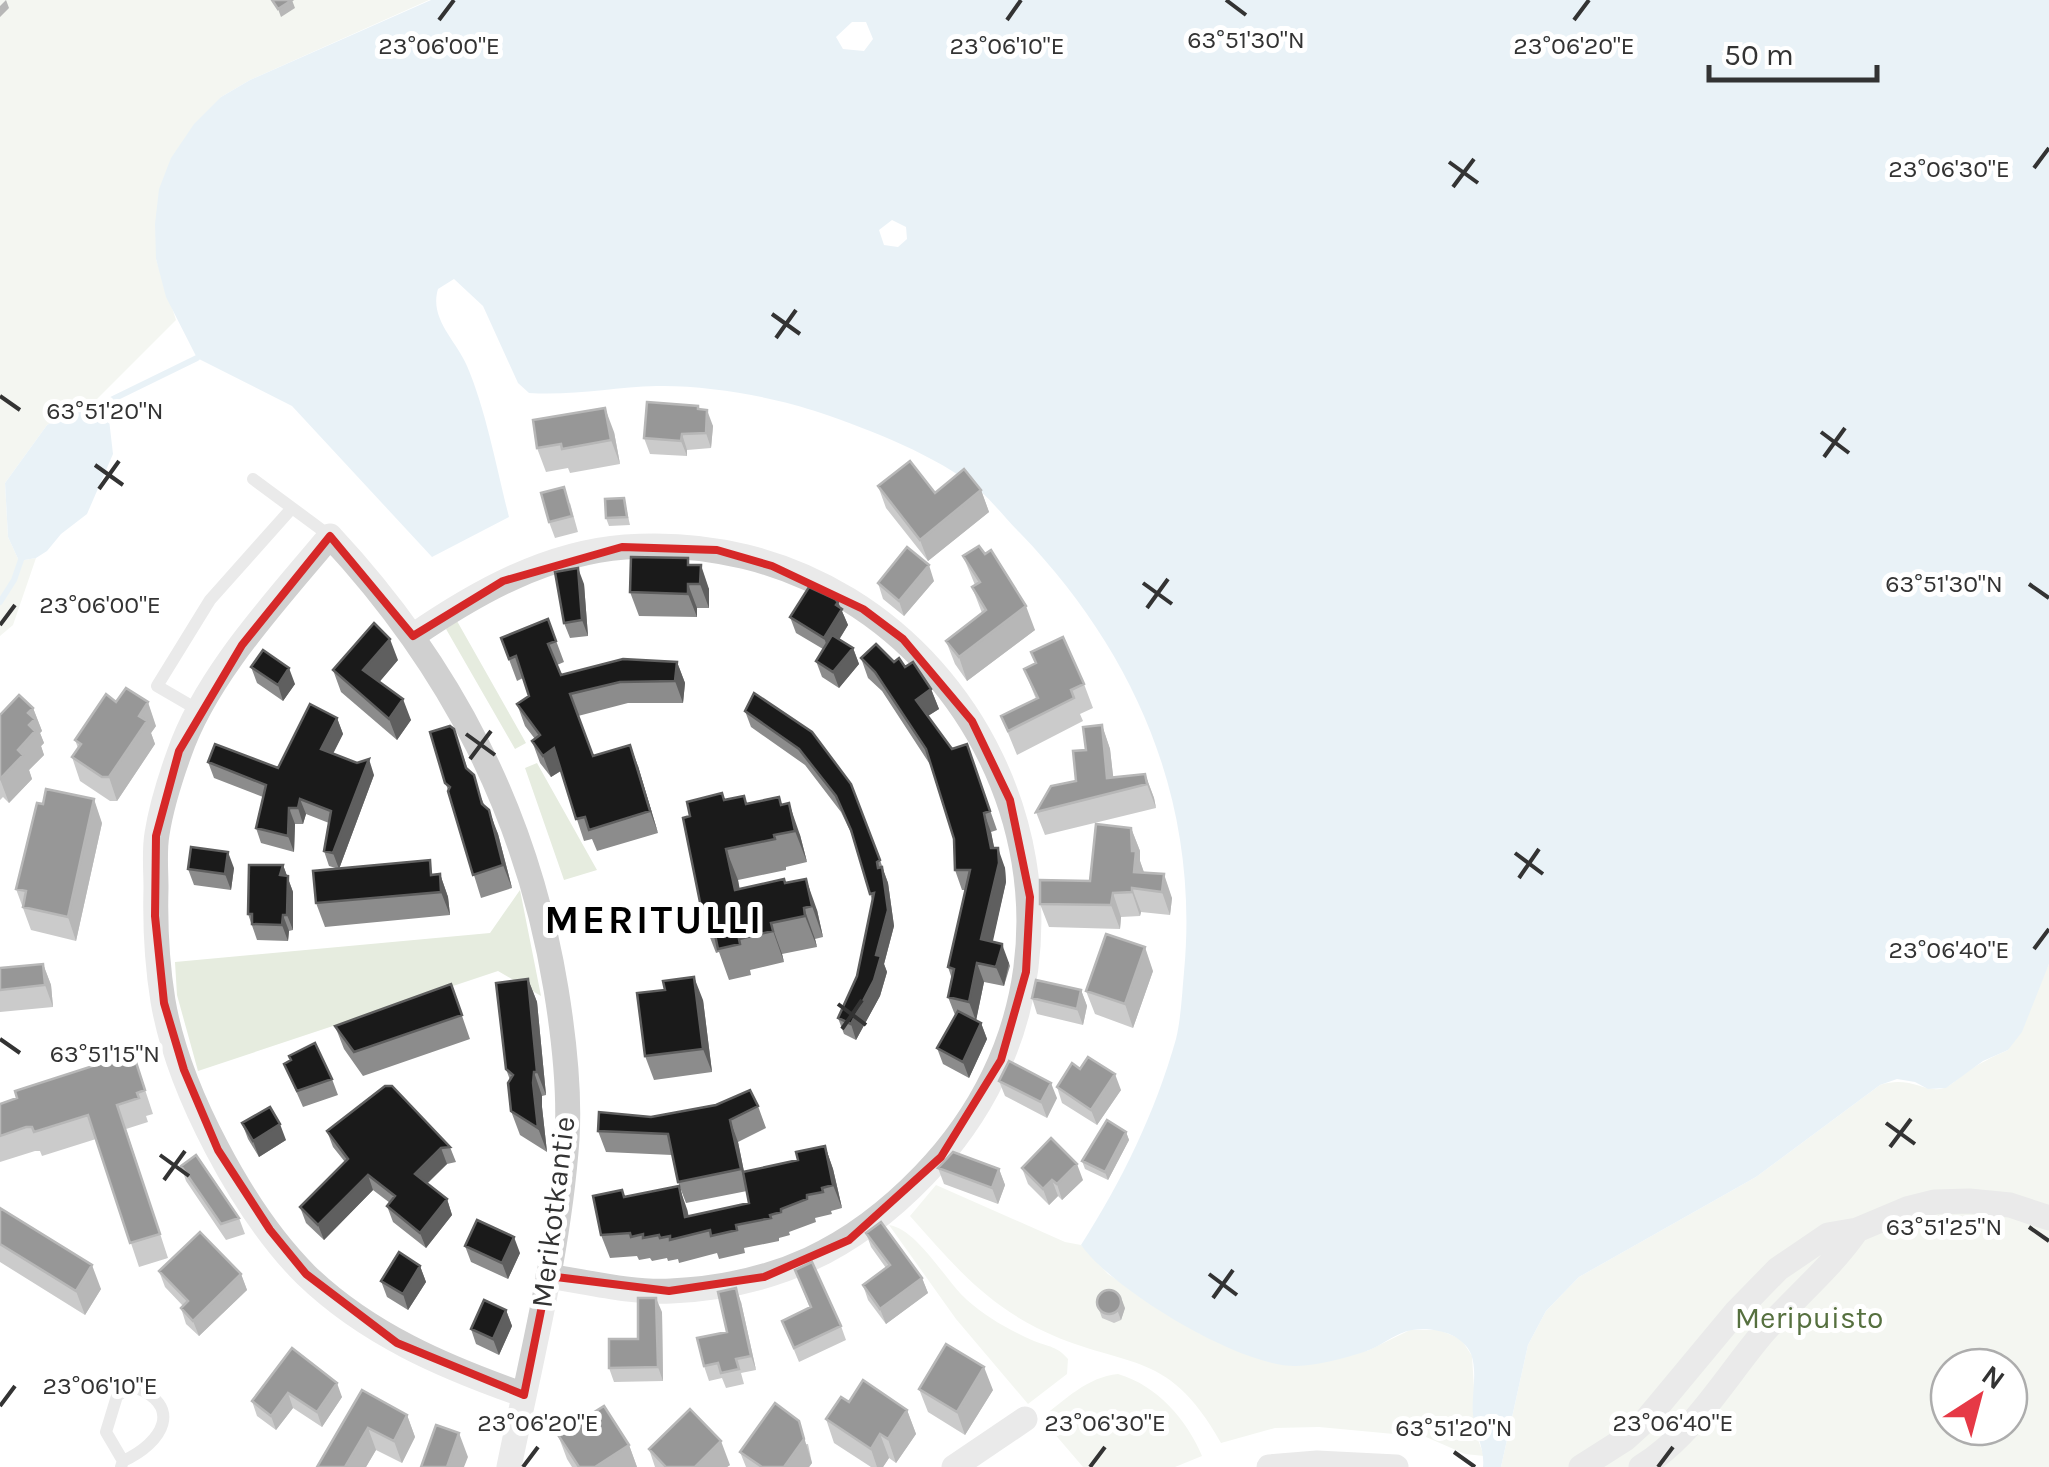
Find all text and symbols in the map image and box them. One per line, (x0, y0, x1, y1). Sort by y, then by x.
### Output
scale bar (1709, 20, 1876, 82)
text: 63°51'30"N (1187, 25, 1305, 54)
text: 23°06'00"E (378, 31, 500, 60)
text: 23°06'10"E (949, 31, 1065, 60)
text: 23°06'20"E (1513, 31, 1635, 60)
text: 50 m (1724, 37, 1794, 73)
text: 23°06'30"E (1888, 154, 2010, 183)
text: 63°51'20"N (46, 396, 164, 425)
text: 63°51'30"N (1885, 569, 2003, 598)
text: 23°06'00"E (39, 590, 161, 619)
district label: MERITULLI (544, 896, 764, 943)
text: 23°06'40"E (1889, 935, 2009, 964)
text: 63°51'15"N (50, 1039, 160, 1068)
street label: Merikotkantie (523, 1114, 583, 1310)
text: 63°51'25"N (1886, 1212, 2002, 1241)
park label: Meripuisto (1735, 1300, 1883, 1336)
north arrow (1929, 1347, 2029, 1447)
text: N (1976, 1358, 2011, 1396)
text: 23°06'10"E (42, 1371, 158, 1400)
text: 23°06'20"E (477, 1408, 599, 1437)
text: 23°06'30"E (1044, 1408, 1166, 1437)
text: 23°06'40"E (1613, 1408, 1733, 1437)
text: 63°51'20"N (1395, 1413, 1513, 1442)

